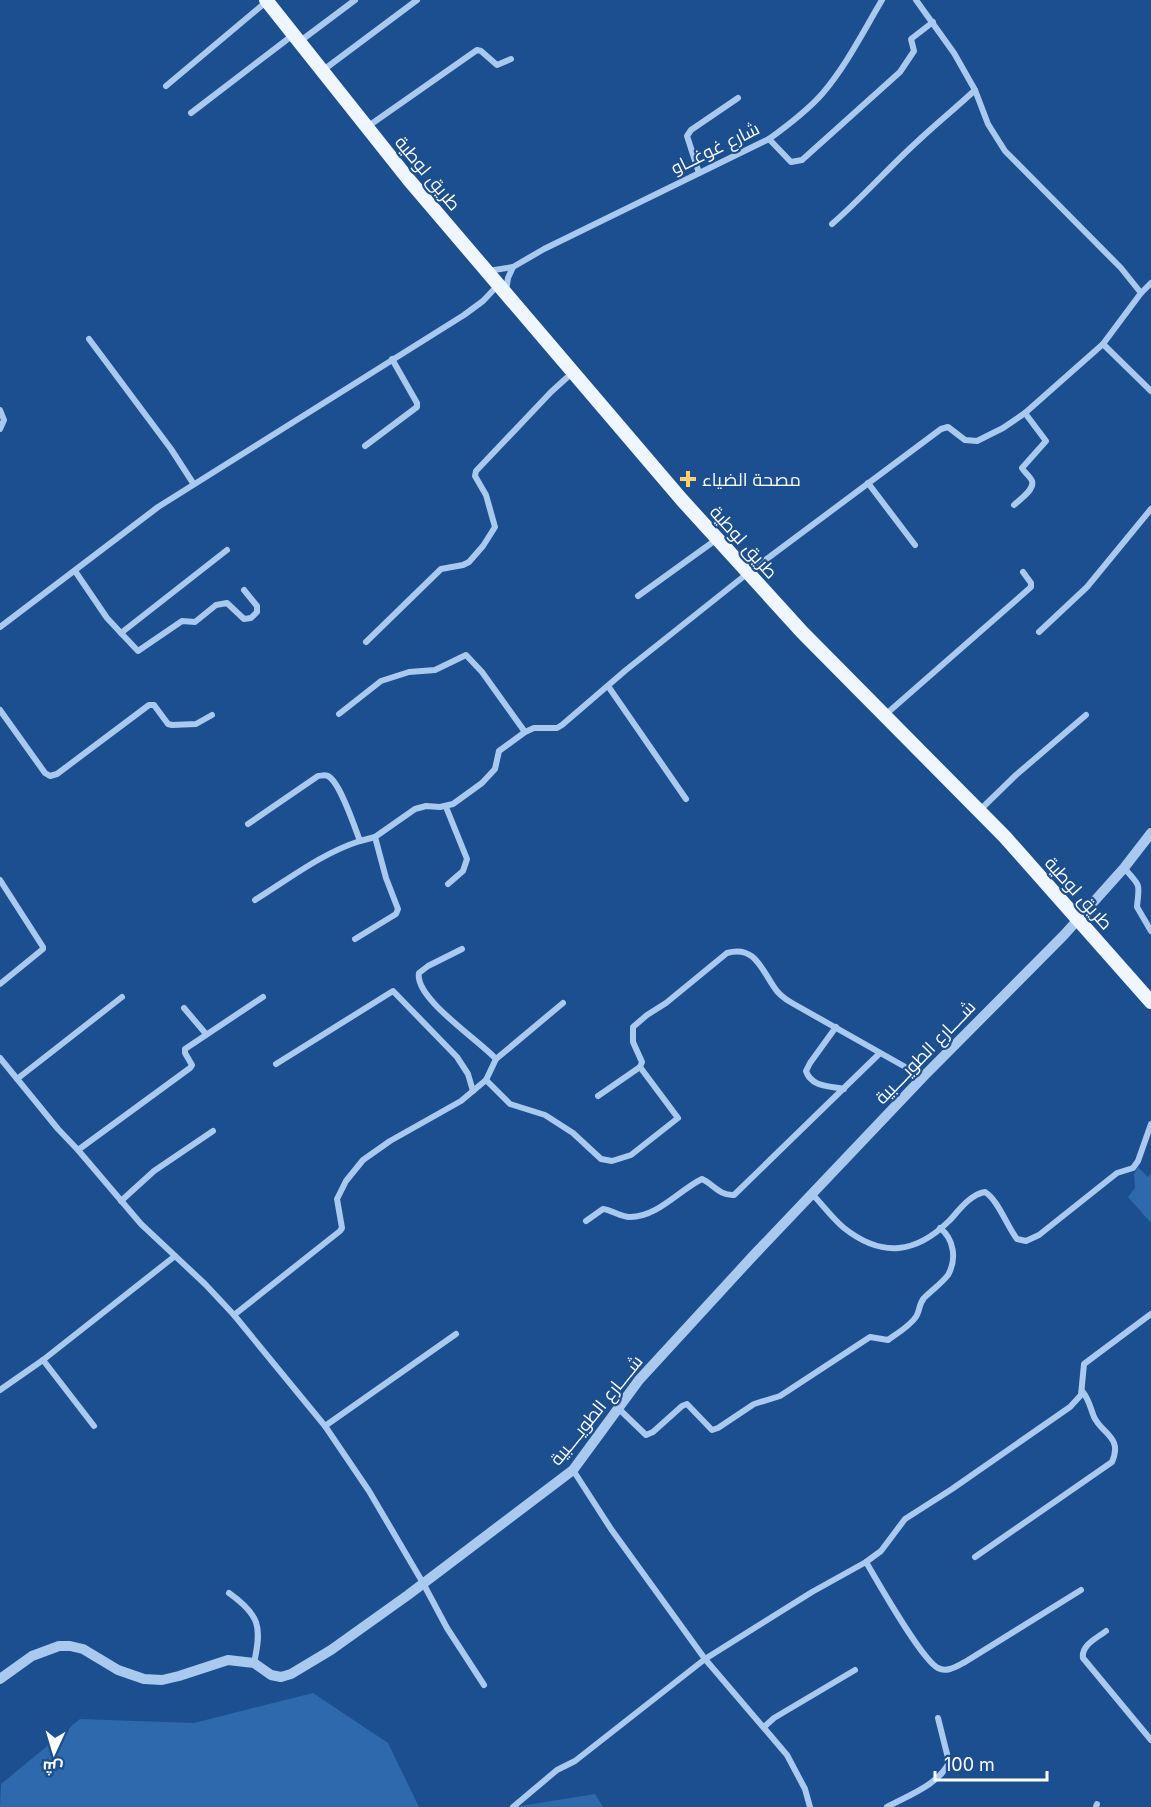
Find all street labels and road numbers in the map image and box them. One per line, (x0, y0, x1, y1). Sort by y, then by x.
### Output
street label: شارع غوغــاو (667, 118, 764, 180)
street label: طريق لوطية (389, 132, 465, 216)
street label: طريق لوطية (704, 501, 782, 584)
street label: طريق لوطية (1039, 852, 1117, 935)
street label: شــــارع الطويــــبية (870, 996, 981, 1109)
street label: شــــارع الطويــــبية (545, 1351, 648, 1470)

